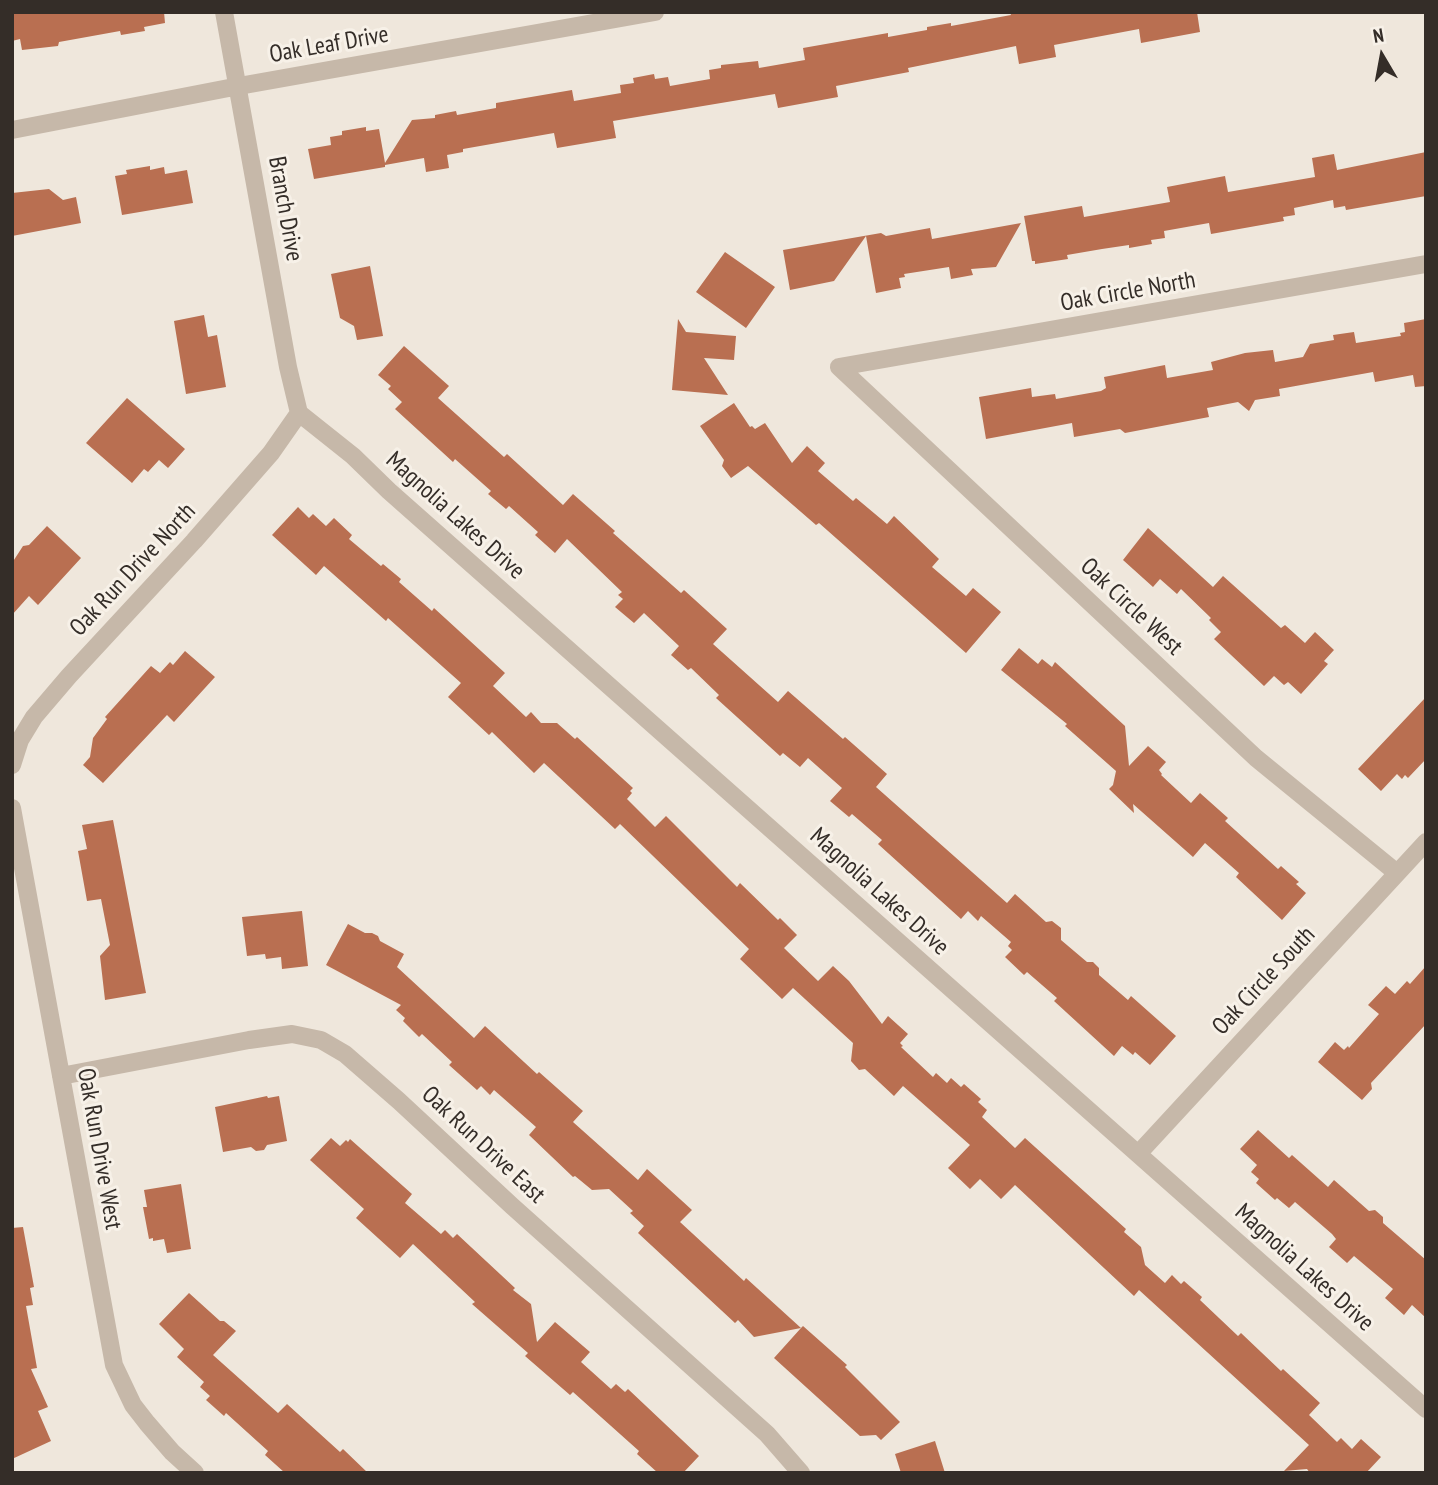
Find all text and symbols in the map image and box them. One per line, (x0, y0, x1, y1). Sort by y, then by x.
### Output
street label: Oak Leaf Drive (267, 20, 391, 70)
north arrow (1347, 21, 1417, 91)
text: N (1371, 23, 1385, 48)
street label: Branch Drive (262, 154, 308, 264)
street label: Oak Circle North (1058, 266, 1198, 318)
street label: Magnolia Lakes Drive (380, 446, 530, 586)
street label: Oak Run Drive North (64, 498, 202, 642)
street label: Oak Circle West (1074, 552, 1188, 662)
street label: Magnolia Lakes Drive (804, 822, 954, 962)
street label: Oak Circle South (1207, 921, 1321, 1041)
street label: Oak Run Drive West (71, 1066, 127, 1232)
street label: Oak Run Drive East (415, 1081, 551, 1209)
street label: Magnolia Lakes Drive (1229, 1198, 1379, 1338)

